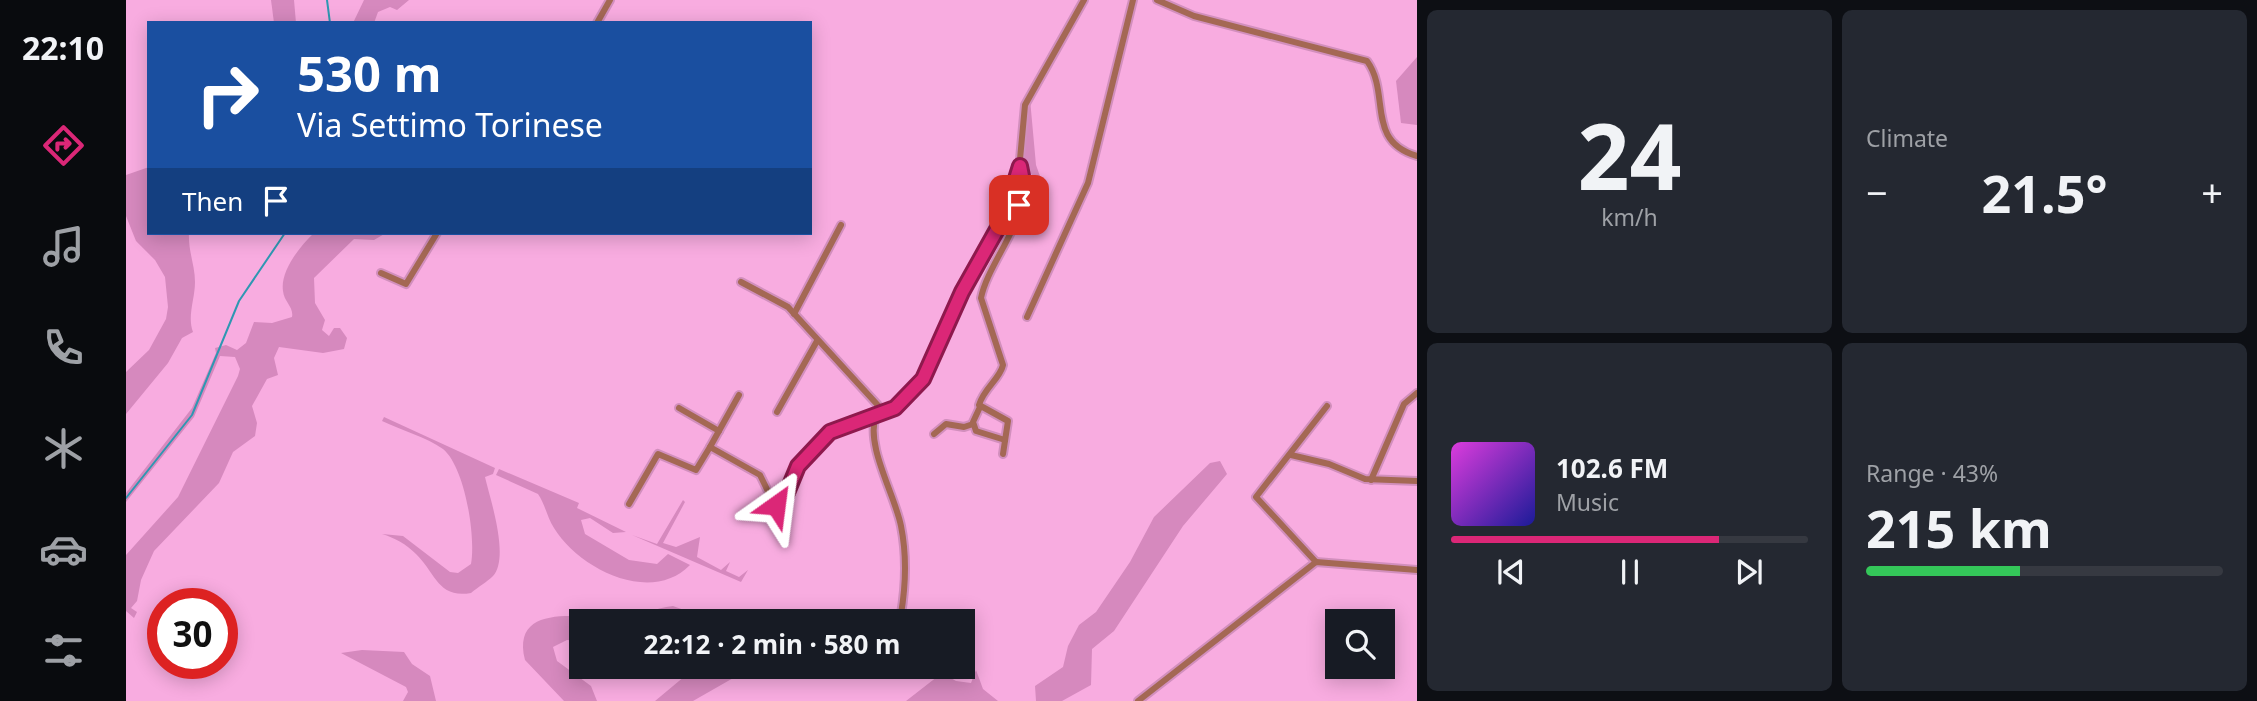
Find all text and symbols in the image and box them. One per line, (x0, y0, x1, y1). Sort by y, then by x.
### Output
text: 22:10 (22, 26, 104, 69)
text: 530 m (297, 40, 442, 106)
icon: right (182, 49, 273, 140)
text: 24 (1577, 93, 1682, 217)
text: Via Settimo Torinese (297, 103, 603, 146)
icon: directions (39, 121, 88, 170)
text: Climate (1866, 122, 1948, 154)
text: 21.5° (1982, 157, 2107, 228)
text: − (1866, 166, 1888, 218)
text: + (2201, 166, 2223, 218)
pin (989, 175, 1049, 235)
icon: arrive (257, 182, 295, 220)
text: Then (182, 183, 243, 219)
icon: arrive (1000, 186, 1038, 224)
text: km/h (1601, 201, 1658, 233)
icon: music (39, 222, 88, 271)
icon: phone (39, 323, 88, 372)
icon: climate (39, 424, 88, 473)
text: 102.6 FM (1556, 450, 1668, 486)
text: Range · 43% (1866, 457, 1998, 489)
position arrow (739, 468, 813, 542)
text: Music (1556, 486, 1619, 518)
text: 215 km (1866, 492, 2052, 563)
icon: car (39, 525, 88, 574)
icon: previous (1492, 553, 1530, 591)
icon: pause (1611, 553, 1649, 591)
icon: next (1730, 553, 1768, 591)
speed limit sign: 30 (147, 588, 238, 679)
map controls (1325, 609, 1395, 679)
button: search (1325, 609, 1395, 679)
icon: filters (39, 626, 88, 675)
text: 22:12 · 2 min · 580 m (644, 626, 900, 662)

